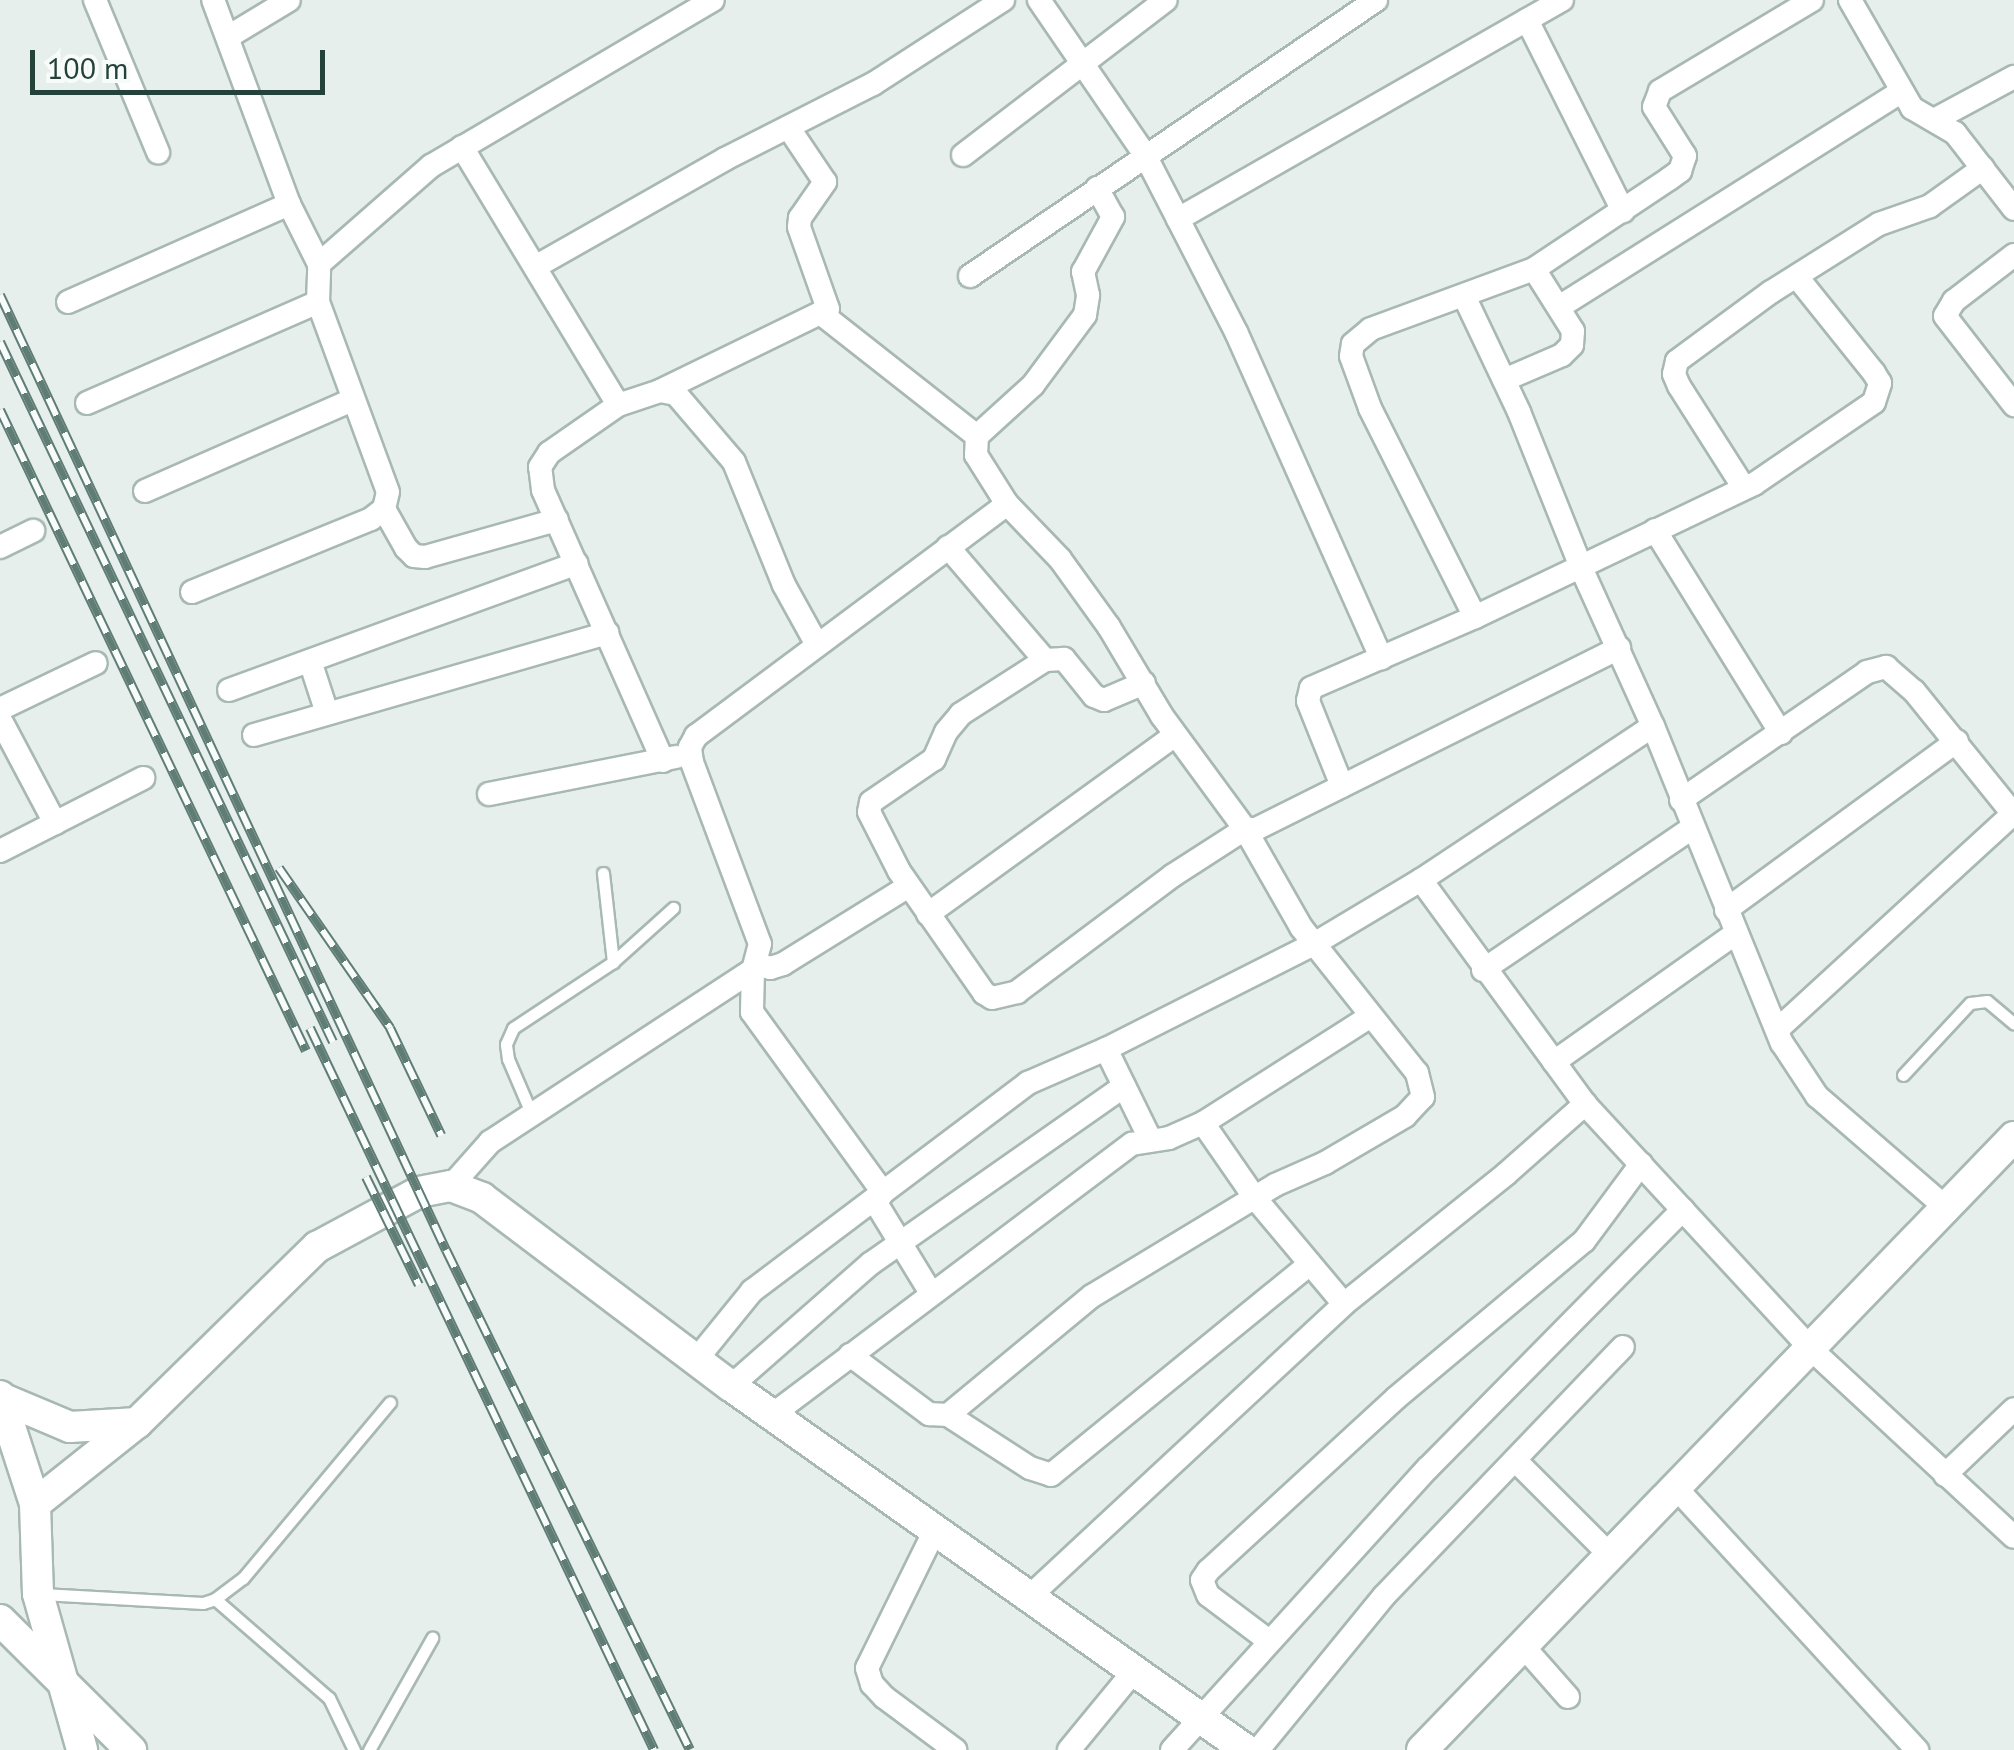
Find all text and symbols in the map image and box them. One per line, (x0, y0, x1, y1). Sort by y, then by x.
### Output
scale bar (35, 30, 330, 92)
text: 100 m (47, 48, 128, 87)

